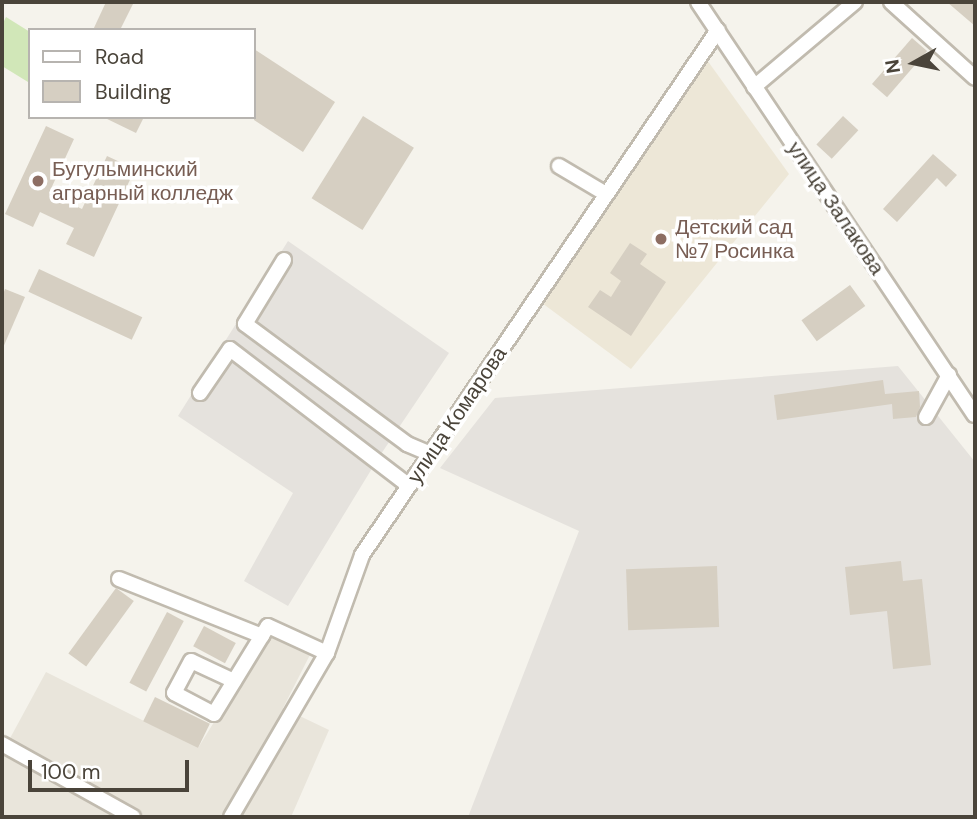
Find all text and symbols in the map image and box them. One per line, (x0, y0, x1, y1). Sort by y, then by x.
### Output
legend (28, 28, 256, 119)
north arrow (879, 28, 949, 98)
text: Road (95, 43, 144, 71)
text: N (879, 58, 906, 75)
text: Building (95, 78, 171, 106)
street label: улица Залакова (782, 137, 890, 279)
place label: Бугульминский аграрный колледж (52, 156, 233, 206)
marker: Бугульминский аграрный колледж (30, 173, 46, 189)
place label: Детский сад №7 Росинка (675, 214, 794, 264)
marker: Детский сад №7 Росинка (653, 231, 669, 247)
street label: улица Комарова (402, 342, 512, 488)
scale bar (32, 746, 192, 790)
text: 100 m (41, 758, 101, 786)

